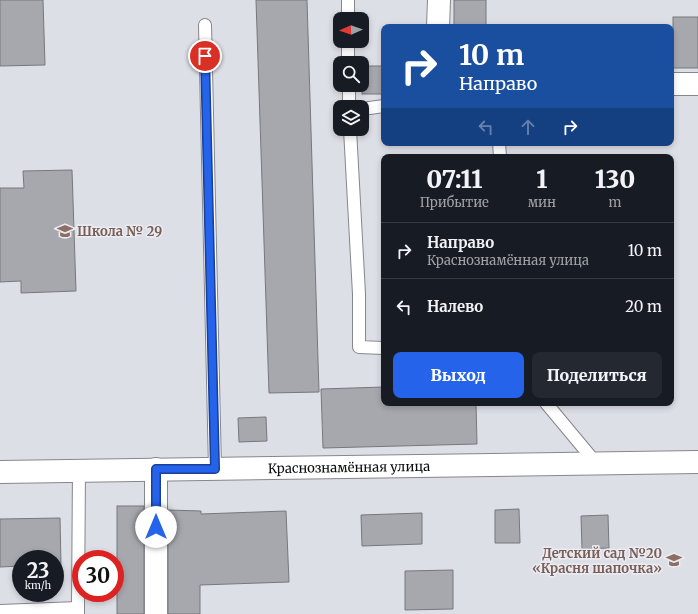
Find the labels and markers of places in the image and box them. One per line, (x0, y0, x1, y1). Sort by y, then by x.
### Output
pin (188, 39, 222, 73)
school or university icon: Школа № 29 (56, 222, 74, 240)
place label: Школа № 29 (77, 223, 162, 240)
place label: Детский сад №20 «Красня шапочка» (532, 545, 662, 577)
school or university icon: Детский сад №20 «Красня шапочка» (665, 551, 683, 569)

